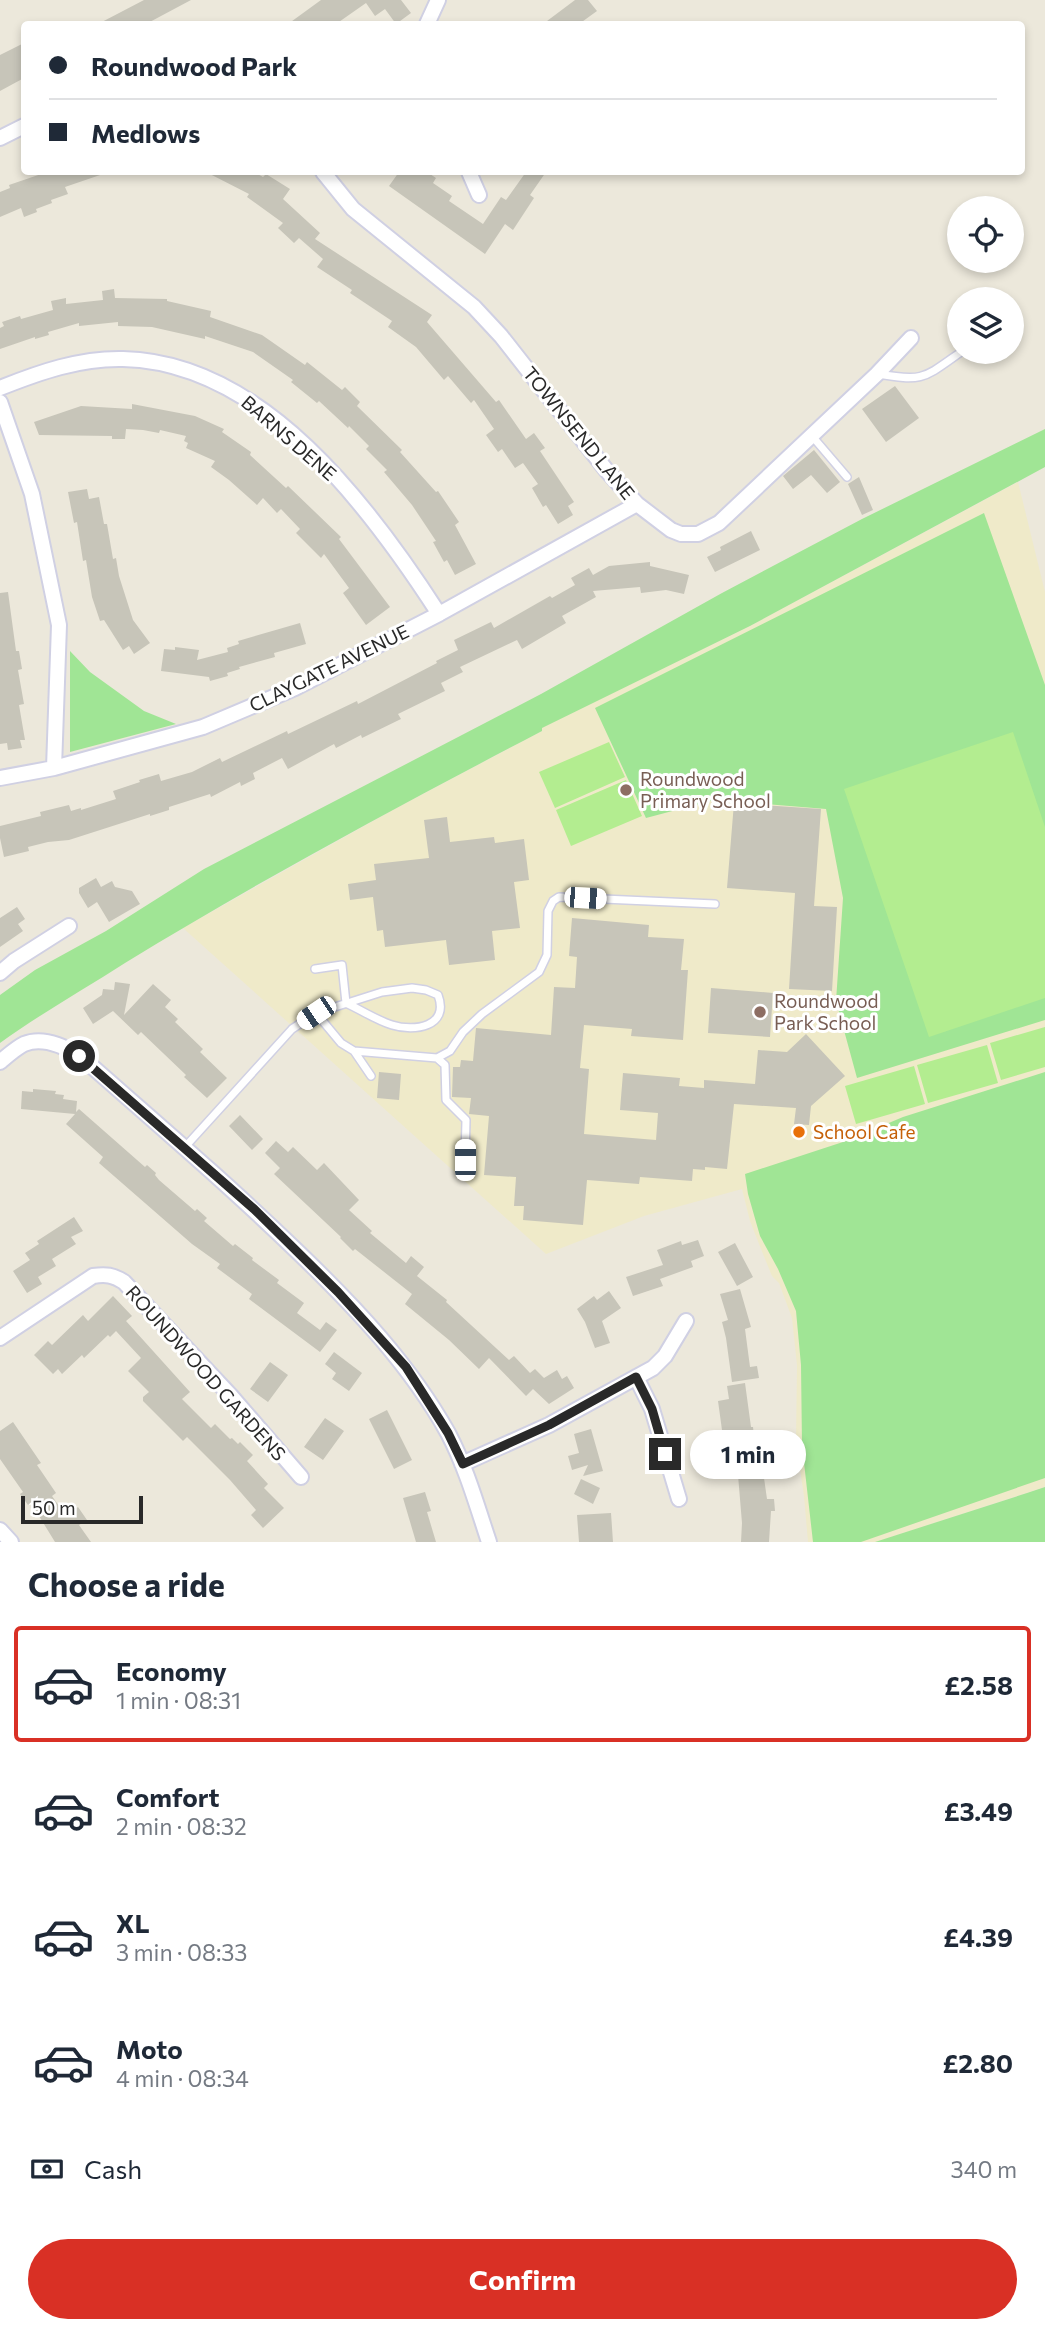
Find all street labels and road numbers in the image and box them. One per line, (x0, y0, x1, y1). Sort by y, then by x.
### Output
street label: TOWNSEND LANE (519, 362, 640, 504)
street label: BARNS DENE (237, 390, 341, 485)
street label: CLAYGATE AVENUE (245, 619, 412, 716)
street label: ROUNDWOOD GARDENS (122, 1280, 291, 1465)

